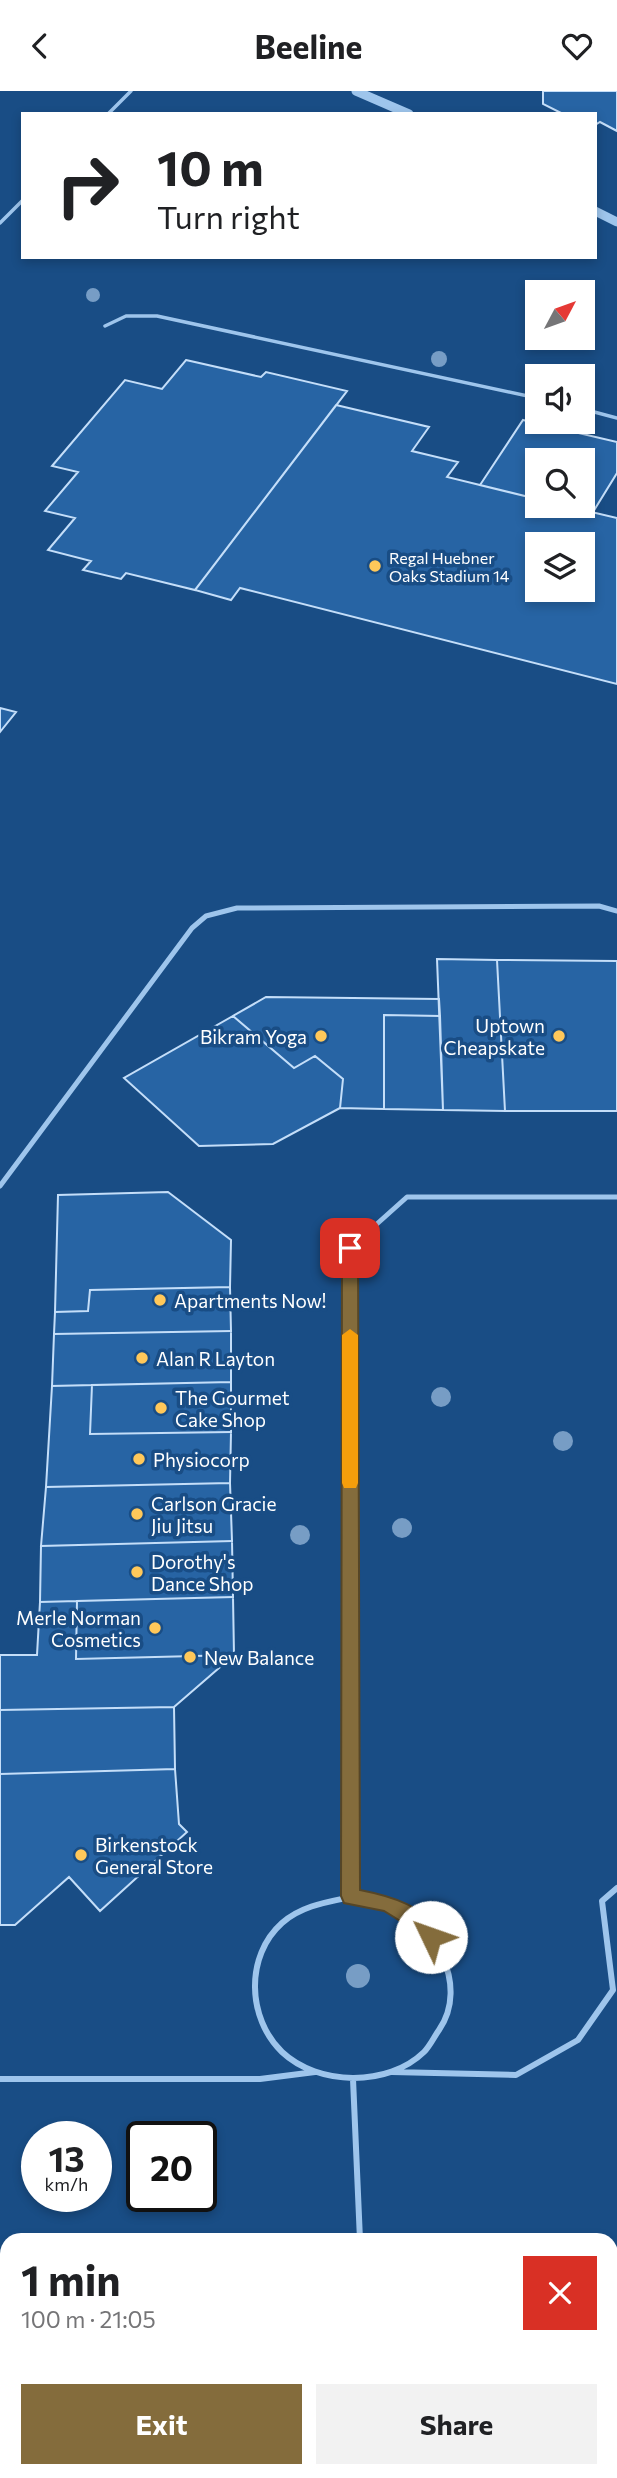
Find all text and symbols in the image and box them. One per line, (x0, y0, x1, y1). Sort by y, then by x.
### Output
text: Beeline (255, 26, 362, 66)
icon: back (21, 27, 59, 65)
icon: heart (558, 27, 596, 65)
text: 10 m (157, 136, 264, 196)
icon: right (42, 140, 133, 231)
text: Turn right (157, 196, 300, 236)
north arrow (525, 280, 595, 350)
map controls (525, 280, 595, 602)
button: sound (525, 364, 595, 434)
button: search (525, 448, 595, 518)
button: layers (525, 532, 595, 602)
place label: Regal Huebner Oaks Stadium 14 (389, 548, 510, 585)
marker: Regal Huebner Oaks Stadium 14 (367, 558, 383, 574)
place label: Uptown Cheapskate (444, 1014, 545, 1059)
place label: Bikram Yoga (200, 1025, 307, 1048)
marker: Bikram Yoga (313, 1028, 329, 1044)
marker: Uptown Cheapskate (551, 1028, 567, 1044)
pin (320, 1218, 380, 1278)
icon: arrive (331, 1229, 369, 1267)
place label: Apartments Now! (174, 1289, 326, 1312)
marker: Apartments Now! (152, 1292, 168, 1308)
place label: Alan R Layton (156, 1347, 275, 1370)
marker: Alan R Layton (134, 1350, 150, 1366)
place label: The Gourmet Cake Shop (175, 1386, 290, 1431)
marker: The Gourmet Cake Shop (153, 1400, 169, 1416)
place label: Physiocorp (153, 1448, 250, 1471)
marker: Physiocorp (131, 1451, 147, 1467)
place label: Carlson Gracie Jiu Jitsu (151, 1492, 276, 1537)
marker: Carlson Gracie Jiu Jitsu (129, 1506, 145, 1522)
place label: Dorothy's Dance Shop (151, 1550, 254, 1595)
marker: Dorothy's Dance Shop (129, 1564, 145, 1580)
place label: Merle Norman Cosmetics (16, 1606, 141, 1651)
marker: Merle Norman Cosmetics (147, 1620, 163, 1636)
place label: New Balance (204, 1646, 314, 1669)
marker: New Balance (182, 1649, 198, 1665)
place label: Birkenstock General Store (95, 1833, 213, 1878)
marker: Birkenstock General Store (73, 1847, 89, 1863)
position arrow (394, 1900, 468, 1974)
speed limit sign: 20 (126, 2121, 217, 2212)
text: 13 (48, 2136, 85, 2179)
text: km/h (45, 2173, 88, 2195)
text: 1 min (21, 2253, 121, 2305)
button: close (523, 2256, 597, 2330)
text: 100 m · 21:05 (21, 2305, 156, 2333)
button: Exit (21, 2384, 302, 2464)
button: Share (316, 2384, 597, 2464)

